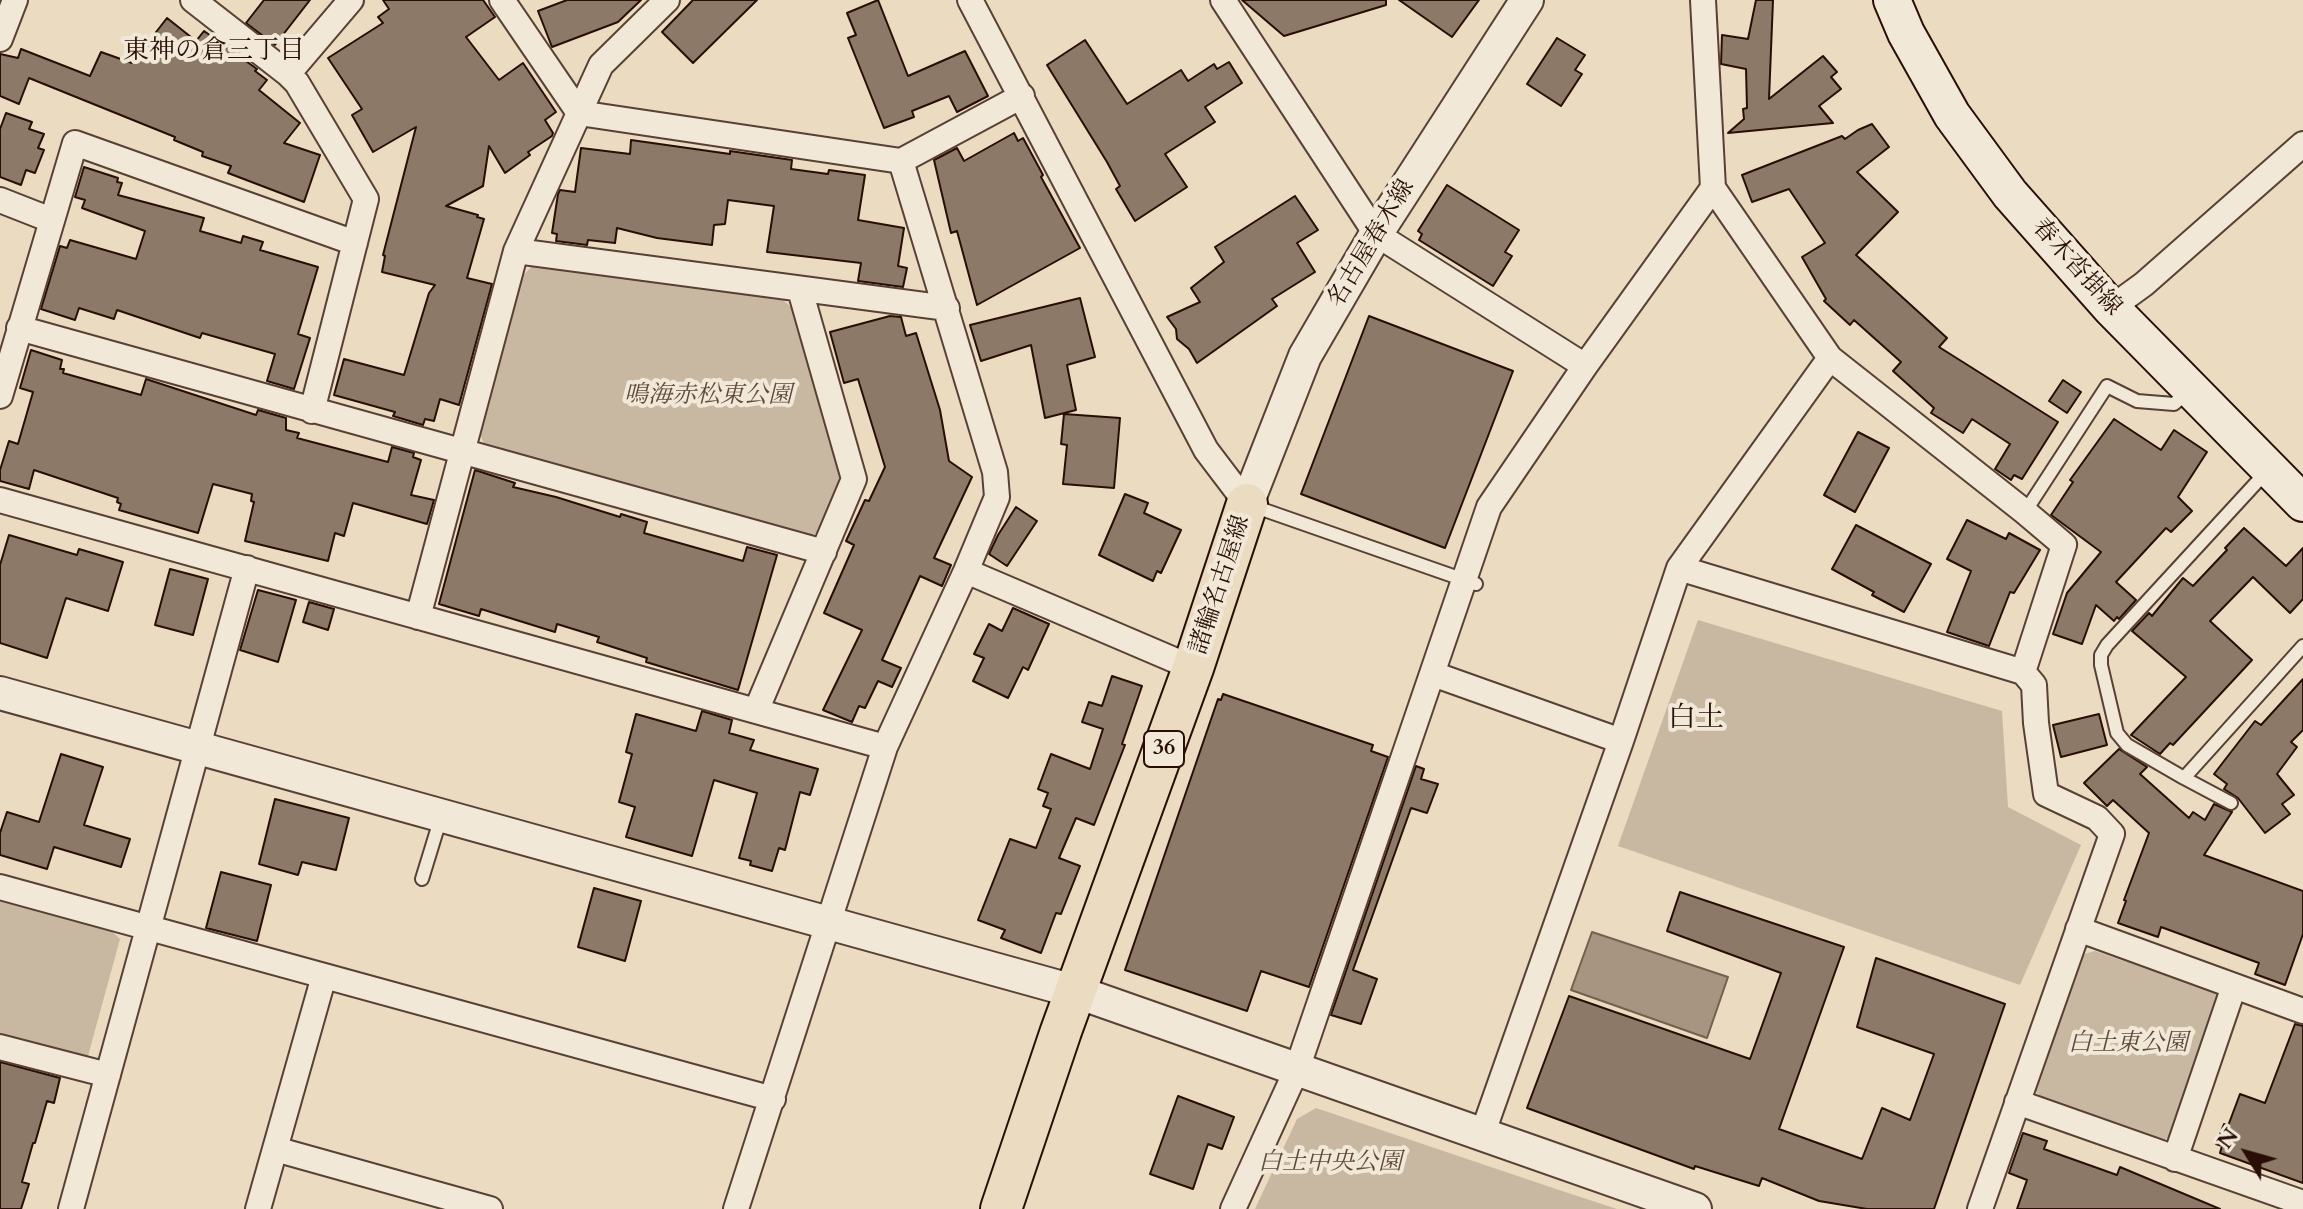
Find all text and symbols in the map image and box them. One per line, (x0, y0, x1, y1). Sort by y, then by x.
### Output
district label: 東神の倉三丁目 (123, 36, 305, 68)
street label: 名古屋春木線 (1323, 175, 1421, 313)
street label: 春木沓掛線 (2025, 214, 2127, 322)
park label: 鳴海赤松東公園 (624, 382, 792, 410)
street label: 諸輪名古屋線 (1185, 512, 1257, 658)
district label: 白土 (1668, 703, 1724, 737)
road number: 36 (1144, 731, 1184, 767)
park label: 白土東公園 (2068, 1030, 2188, 1058)
north arrow (2207, 1113, 2287, 1193)
text: N (2210, 1122, 2246, 1155)
park label: 白土中央公園 (1258, 1149, 1402, 1177)

